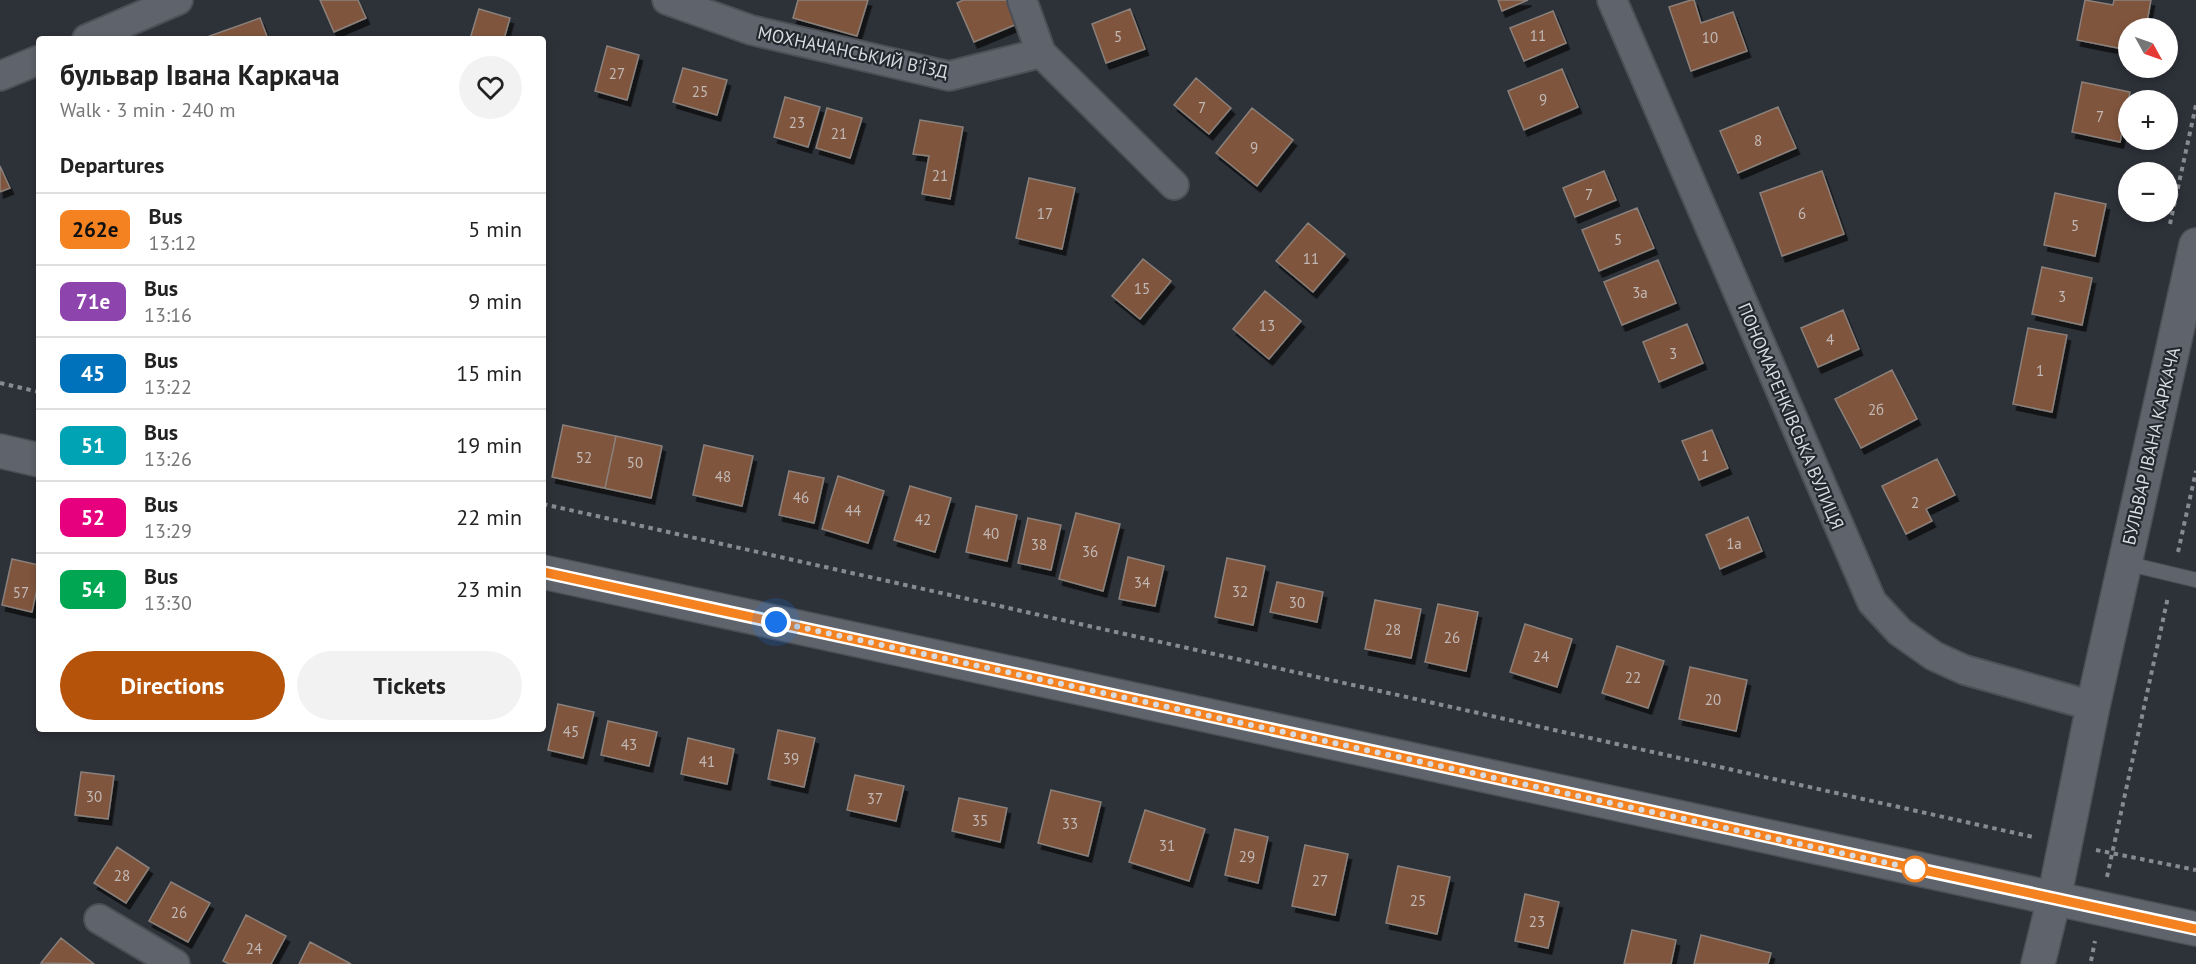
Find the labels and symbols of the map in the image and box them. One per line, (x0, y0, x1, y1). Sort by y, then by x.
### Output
north arrow (2118, 18, 2178, 78)
street label: МОХНАЧАНСЬКИЙ В’ЇЗД (756, 21, 950, 83)
house number: 11 (1530, 26, 1546, 45)
house number: 5 (1114, 27, 1122, 46)
house number: 10 (1702, 28, 1718, 47)
house number: 27 (609, 64, 625, 83)
house number: 25 (692, 82, 708, 101)
house number: 9 (1539, 90, 1547, 109)
house number: 7 (1198, 98, 1206, 117)
house number: 7 (2096, 107, 2104, 126)
house number: 23 (789, 113, 805, 132)
house number: 21 (831, 124, 847, 143)
house number: 8 (1754, 131, 1762, 150)
house number: 9 (1250, 138, 1258, 157)
house number: 21 (932, 166, 948, 185)
house number: 7 (1585, 185, 1593, 204)
house number: 17 (1037, 204, 1053, 223)
house number: 6 (1798, 204, 1806, 223)
house number: 5 (2071, 216, 2079, 235)
house number: 5 (1614, 230, 1622, 249)
house number: 11 (1303, 249, 1319, 268)
house number: 15 (1134, 279, 1150, 298)
house number: 3а (1632, 283, 1648, 302)
house number: 3 (2058, 287, 2066, 306)
street label: ПОНОМАРЕНКІВСЬКА ВУЛИЦЯ (1733, 299, 1849, 533)
house number: 13 (1259, 316, 1275, 335)
house number: 4 (1826, 330, 1834, 349)
house number: 3 (1669, 344, 1677, 363)
street label: БУЛЬВАР ІВАНА КАРКАЧА (2117, 344, 2185, 547)
house number: 1 (2036, 361, 2044, 380)
house number: 2б (1868, 400, 1884, 419)
house number: 1 (1701, 446, 1709, 465)
house number: 52 (576, 448, 592, 467)
house number: 50 (627, 453, 643, 472)
house number: 48 (715, 467, 731, 486)
house number: 46 (793, 488, 809, 507)
house number: 2 (1911, 493, 1919, 512)
house number: 44 (845, 501, 861, 520)
house number: 42 (915, 510, 931, 529)
house number: 40 (983, 524, 999, 543)
house number: 1а (1726, 534, 1742, 553)
house number: 38 (1031, 535, 1047, 554)
house number: 36 (1082, 542, 1098, 561)
house number: 34 (1134, 573, 1150, 592)
house number: 32 (1232, 582, 1248, 601)
house number: 57 (13, 583, 29, 602)
house number: 30 (1289, 593, 1305, 612)
your location (761, 607, 791, 637)
house number: 28 (1385, 620, 1401, 639)
house number: 26 (1444, 628, 1460, 647)
house number: 24 (1533, 647, 1549, 666)
house number: 22 (1625, 668, 1641, 687)
house number: 20 (1705, 690, 1721, 709)
house number: 45 (563, 722, 579, 741)
house number: 43 (621, 735, 637, 754)
house number: 39 (783, 749, 799, 768)
house number: 41 (699, 752, 715, 771)
house number: 30 (86, 787, 102, 806)
house number: 37 (867, 789, 883, 808)
house number: 35 (972, 811, 988, 830)
house number: 33 (1062, 814, 1078, 833)
house number: 31 (1159, 836, 1175, 855)
house number: 29 (1239, 847, 1255, 866)
unlabelled marker (1902, 856, 1928, 882)
house number: 28 (114, 866, 130, 885)
house number: 27 (1312, 871, 1328, 890)
house number: 25 (1410, 891, 1426, 910)
house number: 26 (171, 903, 187, 922)
house number: 23 (1529, 912, 1545, 931)
house number: 24 (246, 939, 262, 958)

